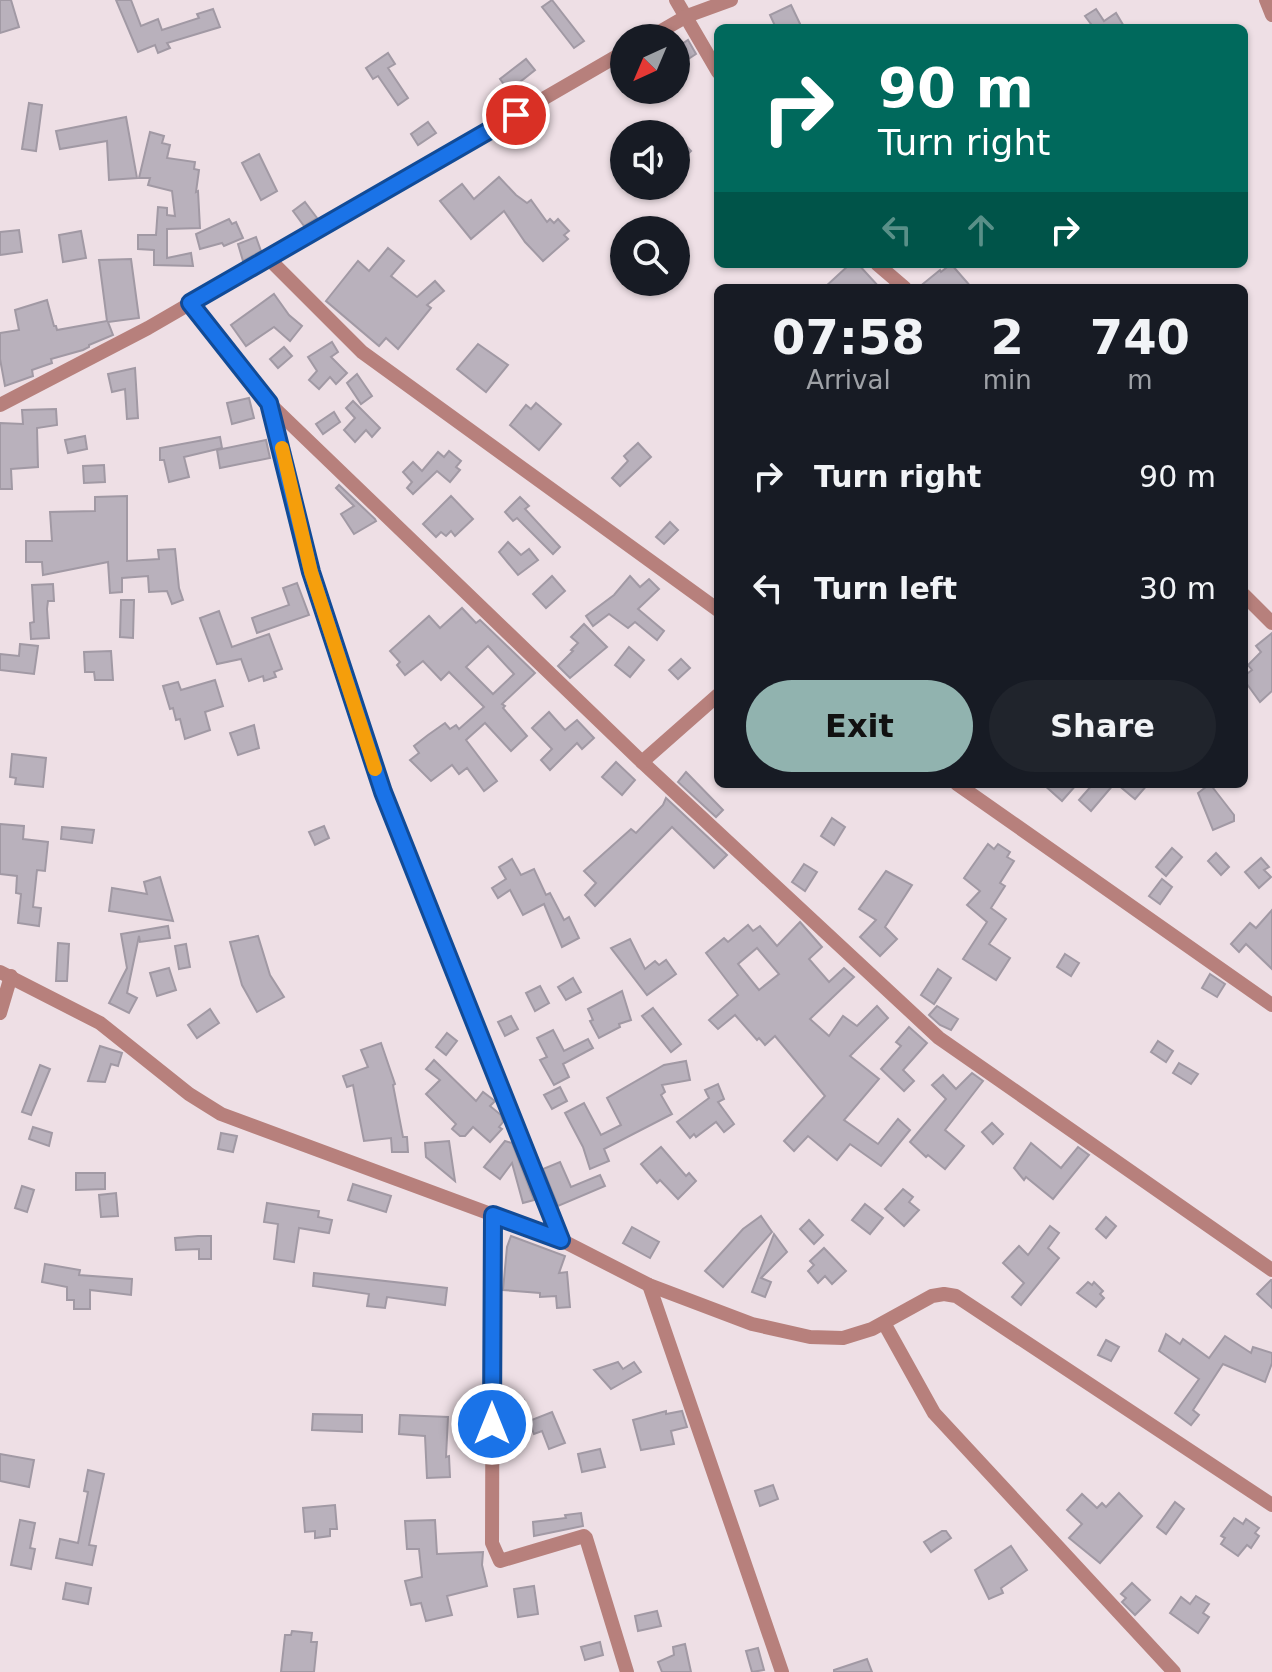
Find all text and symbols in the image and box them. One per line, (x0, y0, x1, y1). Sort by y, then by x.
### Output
north arrow (610, 24, 690, 104)
map controls (610, 24, 690, 296)
text: 90 m (878, 55, 1034, 120)
icon: right (746, 56, 850, 160)
pin (482, 81, 550, 149)
icon: arrive (494, 93, 538, 137)
button: sound (610, 120, 690, 200)
text: Turn right (878, 122, 1050, 163)
icon: left (875, 208, 919, 252)
icon: ahead (959, 208, 1003, 252)
icon: right (1043, 208, 1087, 252)
button: search (610, 216, 690, 296)
text: 07:58 (772, 309, 925, 365)
text: 2 (991, 309, 1024, 365)
text: 740 (1090, 309, 1190, 365)
text: Arrival (806, 365, 891, 395)
text: min (983, 365, 1032, 395)
text: m (1127, 365, 1153, 395)
icon: right (746, 454, 790, 498)
text: Turn right (814, 459, 981, 494)
text: 90 m (1139, 459, 1216, 494)
icon: left (746, 566, 790, 610)
text: Turn left (814, 571, 957, 606)
text: 30 m (1139, 571, 1216, 606)
button: Exit (746, 680, 973, 772)
button: Share (989, 680, 1216, 772)
position arrow (450, 1382, 534, 1466)

